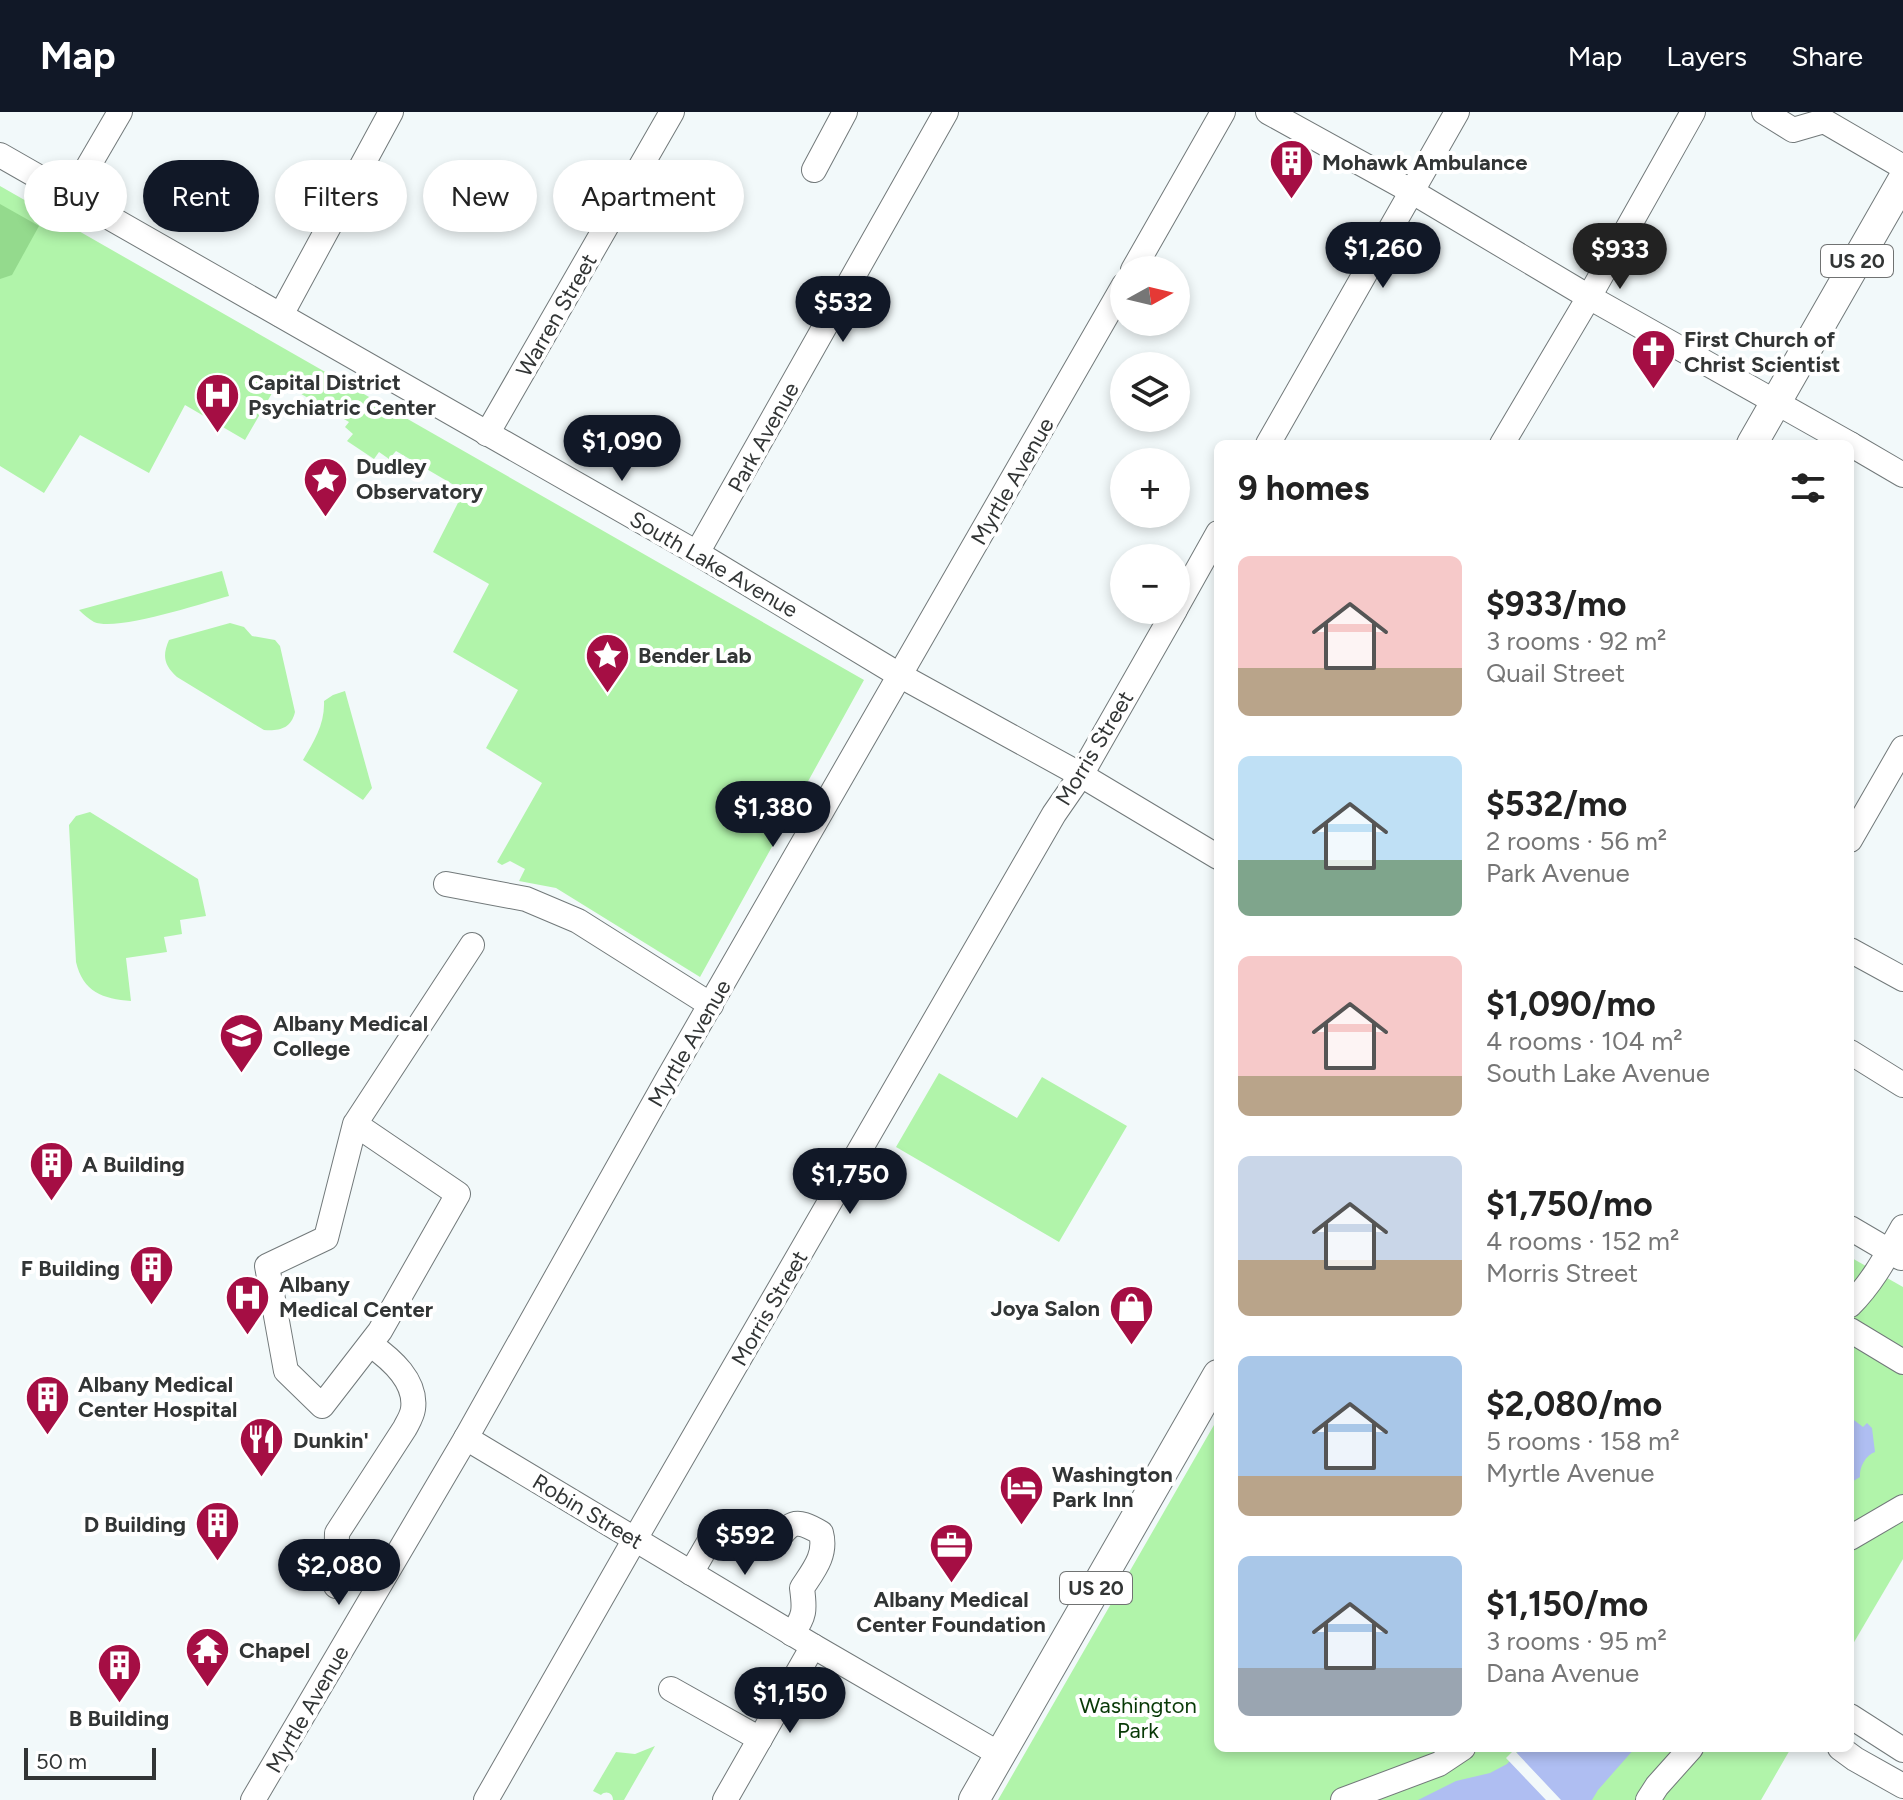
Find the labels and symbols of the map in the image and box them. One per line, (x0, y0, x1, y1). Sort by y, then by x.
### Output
building icon: Mohawk Ambulance (1267, 138, 1315, 201)
place label: Mohawk Ambulance (1322, 149, 1527, 176)
pin: $1,260 (1318, 222, 1448, 290)
pin: $933 (1573, 223, 1667, 291)
road number: US 20 (1821, 245, 1893, 277)
street label: Warren Street (510, 249, 603, 382)
north arrow (1110, 256, 1190, 336)
pin: $532 (796, 276, 890, 344)
place label: First Church of Christ Scientist (1684, 326, 1841, 378)
church icon: First Church of Christ Scientist (1629, 328, 1677, 391)
place label: Capital District Psychiatric Center (248, 369, 436, 421)
hospital icon: Capital District Psychiatric Center (193, 371, 241, 434)
street label: Park Avenue (722, 377, 805, 497)
street label: Myrtle Avenue (965, 413, 1060, 550)
pin: $1,090 (557, 415, 687, 483)
place label: Dudley Observatory (356, 453, 484, 505)
place icon: Dudley Observatory (301, 455, 349, 518)
street label: South Lake Avenue (625, 505, 803, 624)
place icon: Bender Lab (583, 631, 631, 694)
place label: Bender Lab (638, 642, 752, 669)
street label: Morris Street (1050, 686, 1139, 810)
pin: $1,380 (708, 781, 838, 849)
street label: Myrtle Avenue (642, 975, 737, 1112)
place label: Albany Medical College (273, 1010, 428, 1062)
school or university icon: Albany Medical College (218, 1012, 266, 1075)
building icon: A Building (27, 1140, 75, 1203)
pin: $1,750 (785, 1148, 915, 1216)
place label: A Building (82, 1151, 185, 1178)
building icon: F Building (127, 1244, 175, 1307)
street label: Morris Street (726, 1246, 813, 1371)
place label: F Building (21, 1255, 120, 1282)
place label: Albany Medical Center (279, 1271, 434, 1323)
hospital icon: Albany Medical Center (224, 1273, 272, 1336)
shop icon: Joya Salon (1107, 1284, 1155, 1347)
place label: Joya Salon (991, 1295, 1100, 1322)
place label: Albany Medical Center Hospital (78, 1371, 237, 1423)
building icon: Albany Medical Center Hospital (23, 1373, 71, 1436)
restaurant icon: Dunkin' (238, 1416, 286, 1479)
place label: Dunkin' (293, 1427, 369, 1454)
place label: Washington Park Inn (1052, 1461, 1173, 1513)
hotel icon: Washington Park Inn (997, 1463, 1045, 1526)
street label: Robin Street (528, 1468, 648, 1555)
building icon: D Building (193, 1500, 241, 1563)
pin: $592 (698, 1509, 792, 1577)
place label: D Building (84, 1511, 186, 1538)
office icon: Albany Medical Center Foundation (927, 1522, 975, 1585)
pin: $2,080 (274, 1539, 404, 1607)
road number: US 20 (1060, 1572, 1132, 1604)
place label: Albany Medical Center Foundation (856, 1586, 1046, 1638)
temple icon: Chapel (184, 1626, 232, 1689)
place label: Chapel (239, 1637, 310, 1664)
building icon: B Building (95, 1641, 143, 1704)
street label: Myrtle Avenue (260, 1641, 355, 1778)
pin: $1,150 (725, 1667, 855, 1735)
park label: Washington Park (1079, 1692, 1197, 1744)
place label: B Building (69, 1705, 169, 1732)
scale bar (24, 1744, 156, 1780)

